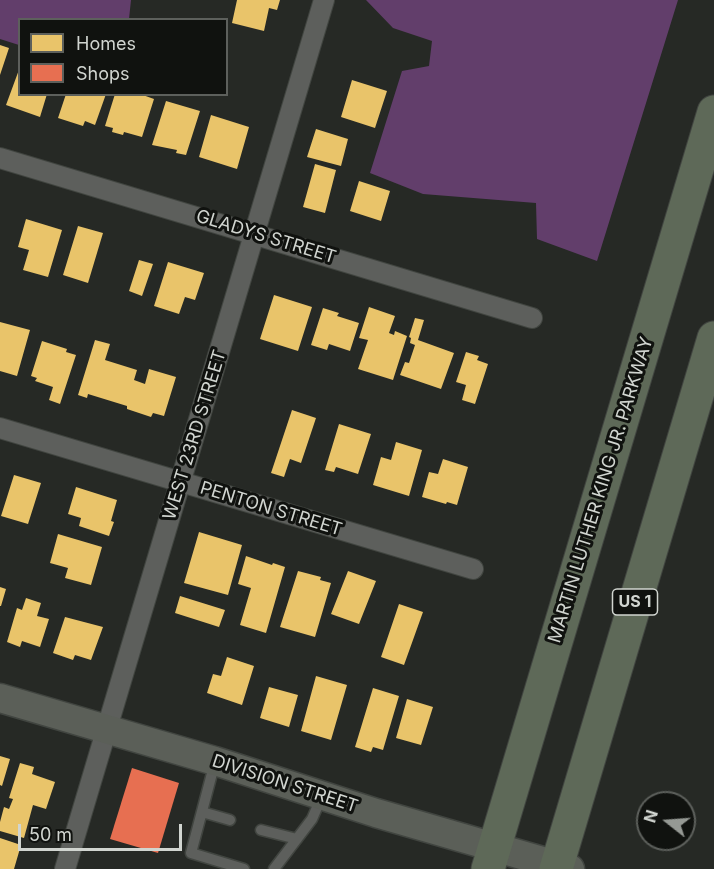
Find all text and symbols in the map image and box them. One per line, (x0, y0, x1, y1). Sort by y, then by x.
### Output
legend (18, 18, 228, 96)
text: Homes (76, 33, 136, 54)
text: Shops (76, 63, 130, 84)
street label: GLADYS STREET (193, 205, 339, 269)
street label: MARTIN LUTHER KING JR. PARKWAY (544, 334, 658, 646)
street label: WEST 23RD STREET (159, 347, 231, 523)
street label: PENTON STREET (197, 477, 345, 541)
road number: US 1 (612, 589, 658, 615)
street label: DIVISION STREET (209, 750, 361, 818)
north arrow (636, 791, 696, 851)
text: N (639, 808, 662, 825)
scale bar (21, 812, 184, 850)
text: 50 m (29, 824, 72, 845)

